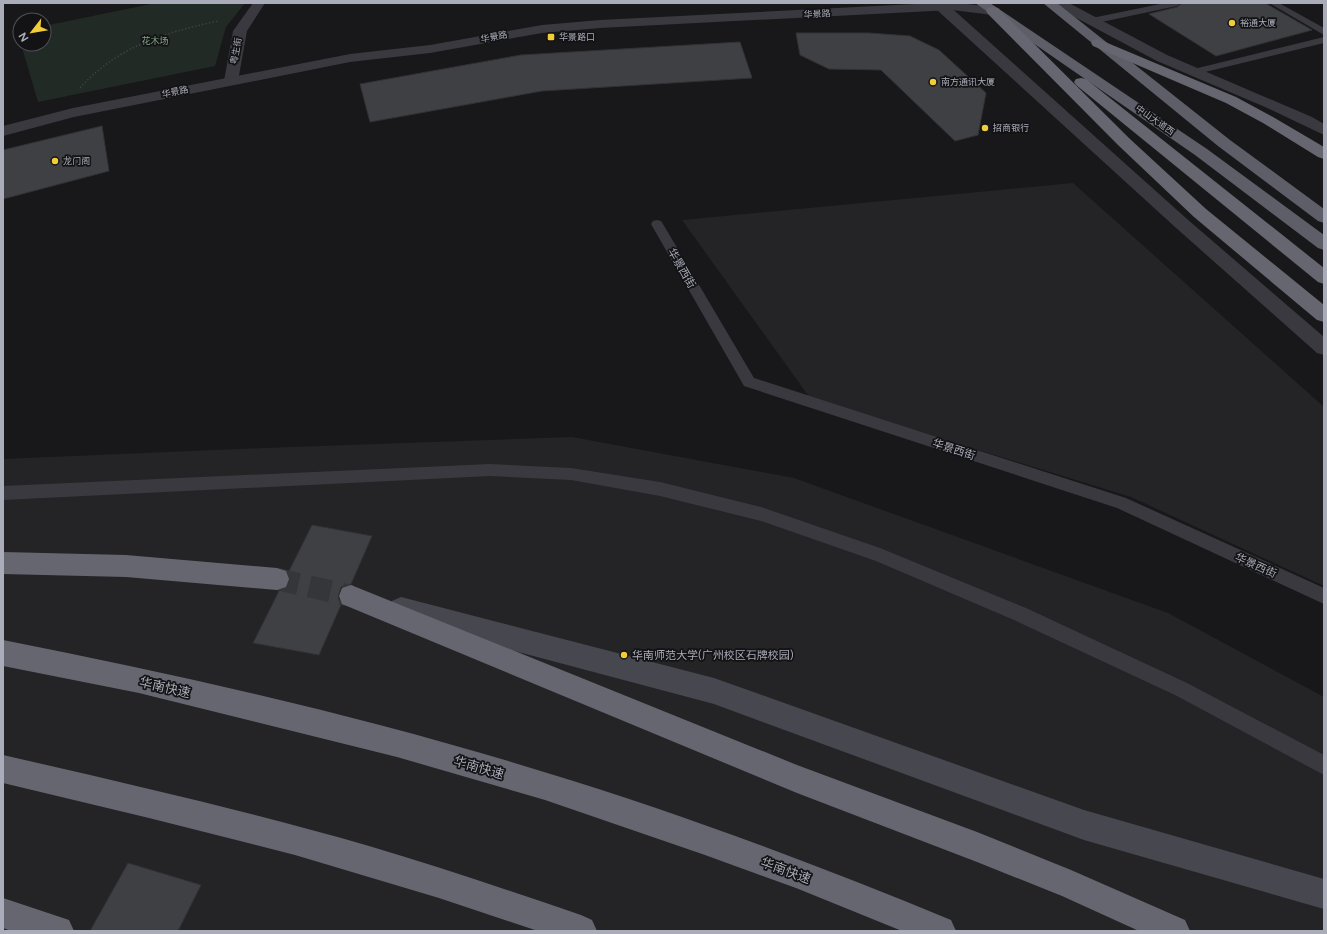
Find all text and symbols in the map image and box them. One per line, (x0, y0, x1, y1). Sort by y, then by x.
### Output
street label: 华景路 (803, 7, 831, 20)
north arrow (12, 12, 52, 52)
place label: 裕通大厦 (1240, 17, 1276, 28)
marker: 裕通大厦 (1227, 18, 1237, 28)
street label: 华景路 (480, 29, 508, 44)
text: N (16, 30, 32, 44)
place label: 华景路口 (559, 31, 595, 42)
marker: 华景路口 (546, 32, 556, 42)
park label: 花木场 (141, 35, 169, 46)
street label: 粤生街 (228, 37, 243, 65)
place label: 南方通讯大厦 (941, 76, 995, 87)
marker: 南方通讯大厦 (928, 77, 938, 87)
street label: 华景路 (161, 83, 189, 100)
street label: 中山大道西 (1134, 102, 1177, 137)
place label: 招商银行 (993, 122, 1029, 133)
marker: 招商银行 (980, 123, 990, 133)
place label: 龙门阁 (63, 155, 90, 166)
marker: 龙门阁 (50, 156, 60, 166)
street label: 华景西街 (665, 246, 698, 291)
street label: 华景西街 (931, 436, 977, 462)
street label: 华景西街 (1233, 551, 1279, 580)
place label: 华南师范大学(广州校区石牌校园) (632, 649, 794, 662)
marker: 华南师范大学(广州校区石牌校园) (619, 650, 629, 660)
street label: 华南快速 (138, 674, 192, 701)
street label: 华南快速 (452, 753, 506, 782)
street label: 华南快速 (759, 855, 813, 886)

